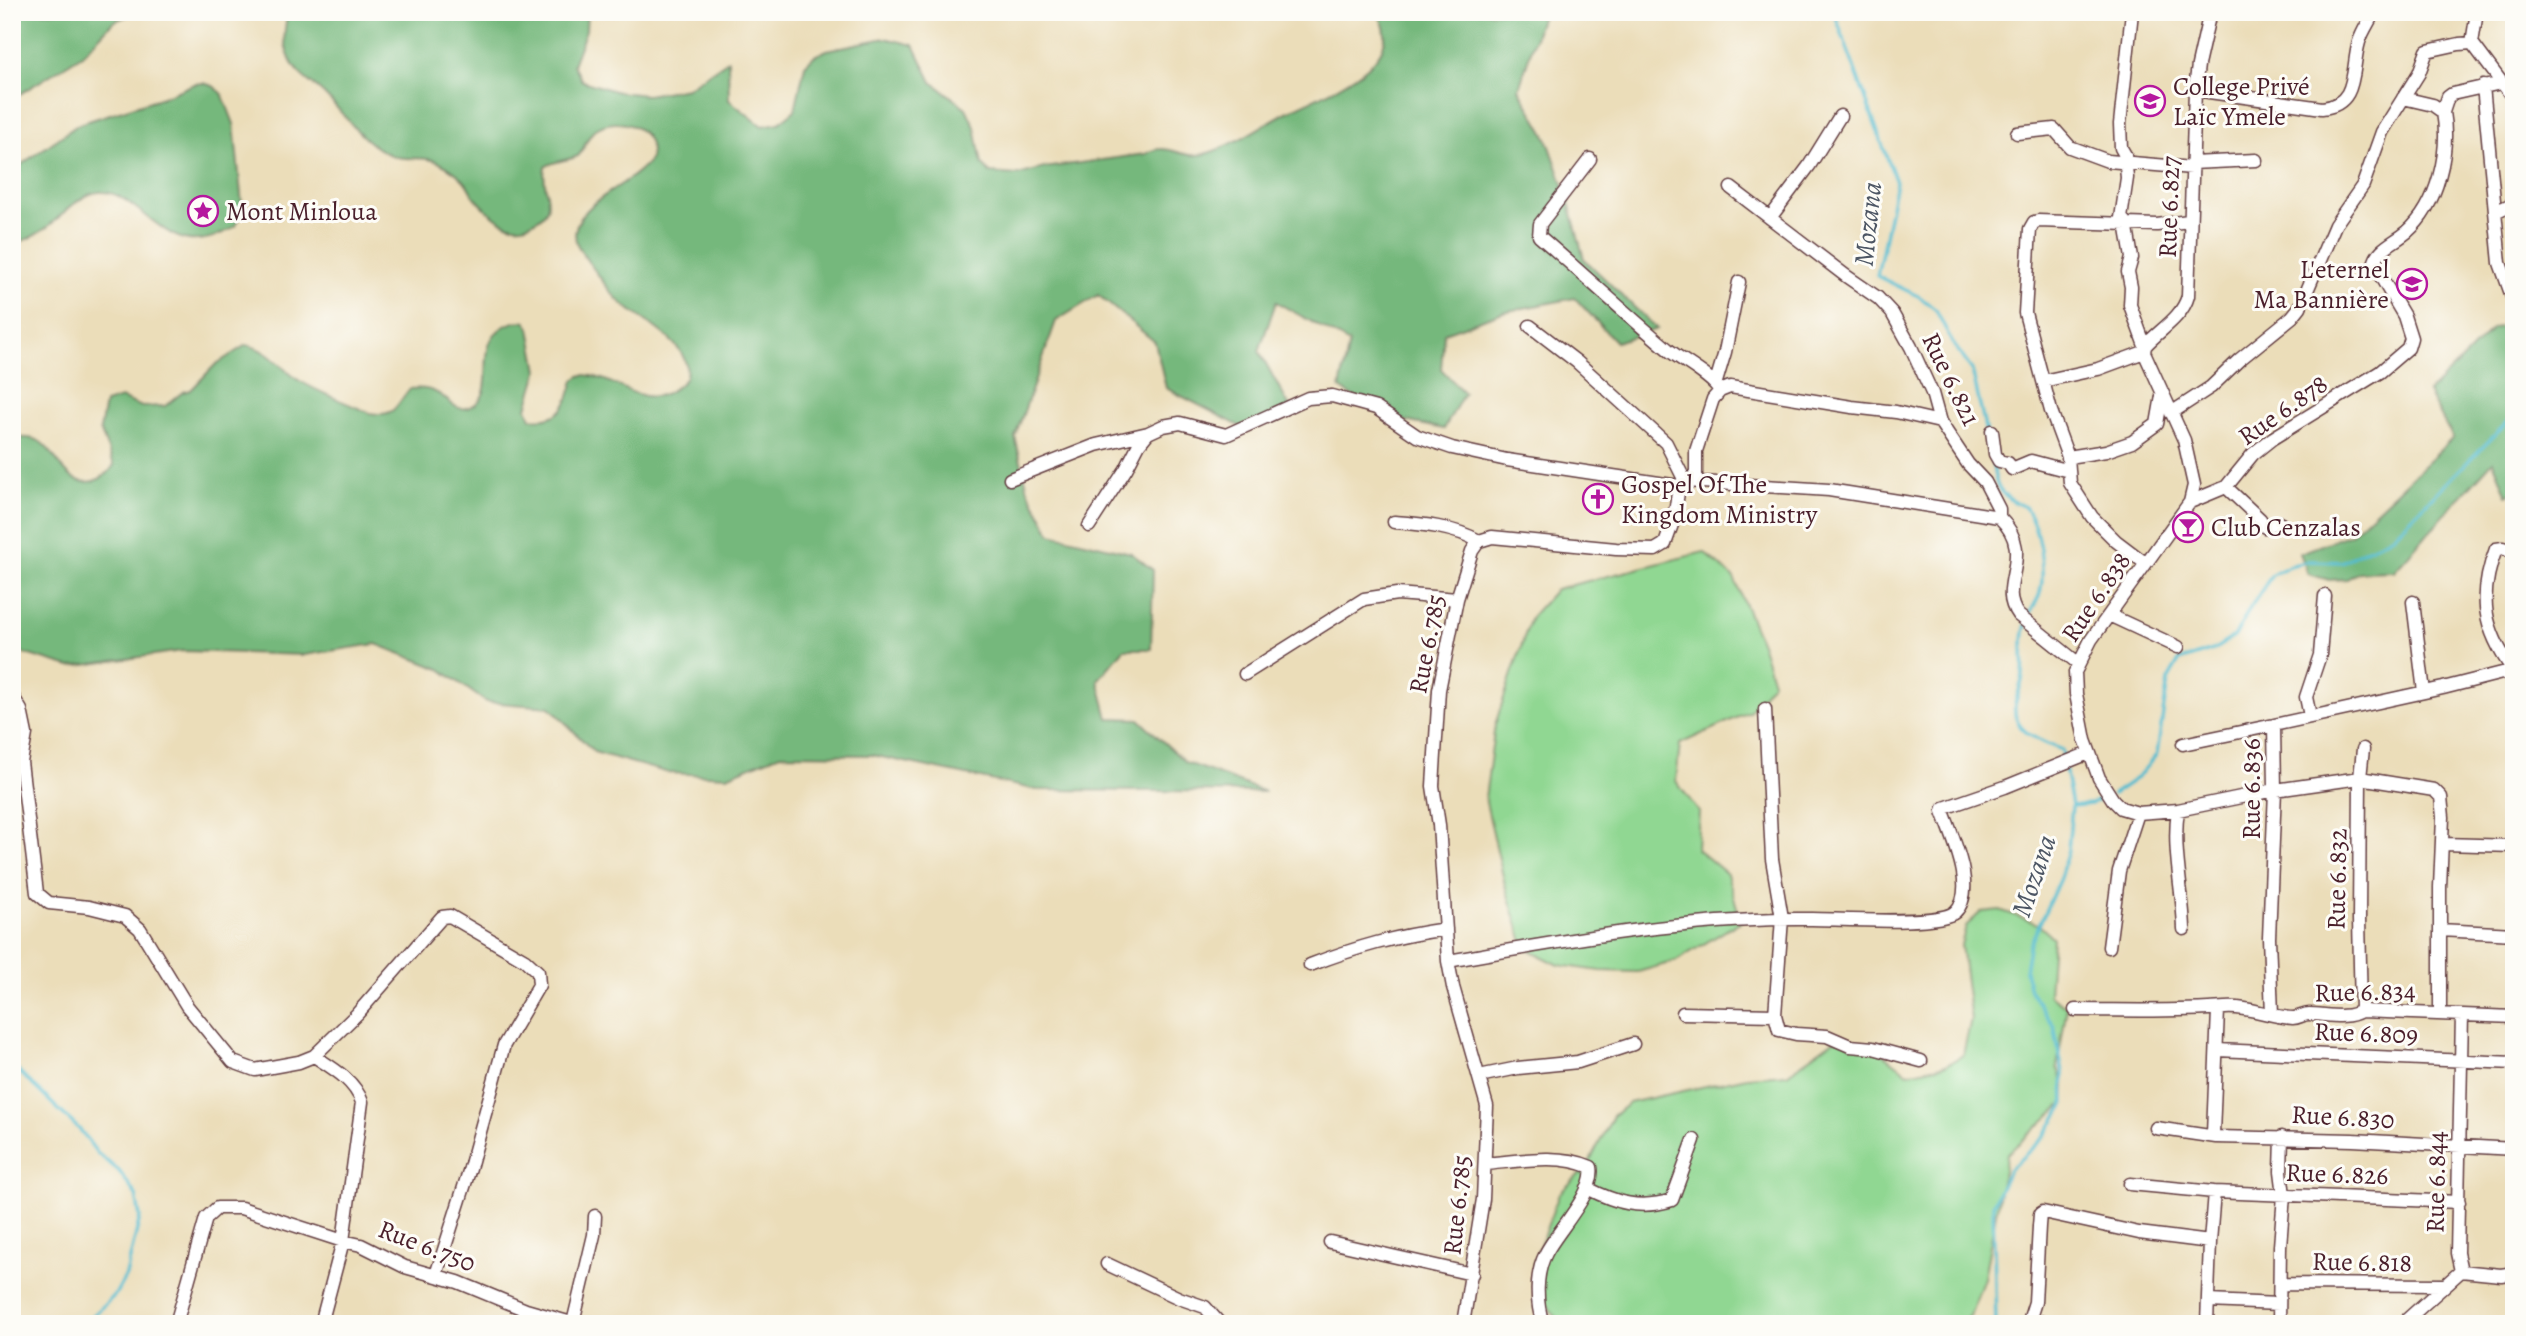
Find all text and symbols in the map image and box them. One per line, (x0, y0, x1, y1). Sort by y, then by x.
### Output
place label: College Privé Laïc Ymele (2173, 69, 2310, 134)
school or university icon: College Privé Laïc Ymele (2133, 84, 2167, 118)
street label: Rue 6.827 (2150, 155, 2188, 258)
water label: Mozana (1845, 180, 1891, 268)
place icon: Mont Minloua (186, 194, 220, 228)
place label: Mont Minloua (226, 194, 377, 229)
place label: L'eternel Ma Bannière (2254, 252, 2389, 317)
school or university icon: L'eternel Ma Bannière (2395, 267, 2429, 301)
street label: Rue 6.821 (1913, 326, 1989, 432)
street label: Rue 6.878 (2231, 366, 2335, 454)
place label: Gospel Of The Kingdom Ministry (1621, 467, 1818, 532)
church icon: Gospel Of The Kingdom Ministry (1581, 482, 1615, 516)
bar icon: Club Cenzalas (2171, 510, 2205, 544)
place label: Club Cenzalas (2211, 510, 2361, 545)
street label: Rue 6.838 (2053, 545, 2139, 649)
street label: Rue 6.785 (1400, 591, 1454, 697)
street label: Rue 6.836 (2234, 738, 2269, 840)
street label: Rue 6.832 (2319, 828, 2355, 930)
water label: Mozana (2002, 830, 2066, 922)
street label: Rue 6.834 (2314, 974, 2416, 1010)
street label: Rue 6.809 (2313, 1014, 2419, 1052)
street label: Rue 6.830 (2291, 1097, 2395, 1137)
street label: Rue 6.844 (2418, 1130, 2454, 1233)
street label: Rue 6.785 (1434, 1153, 1480, 1257)
street label: Rue 6.826 (2285, 1155, 2389, 1193)
street label: Rue 6.750 (373, 1211, 481, 1281)
street label: Rue 6.818 (2312, 1244, 2412, 1280)

